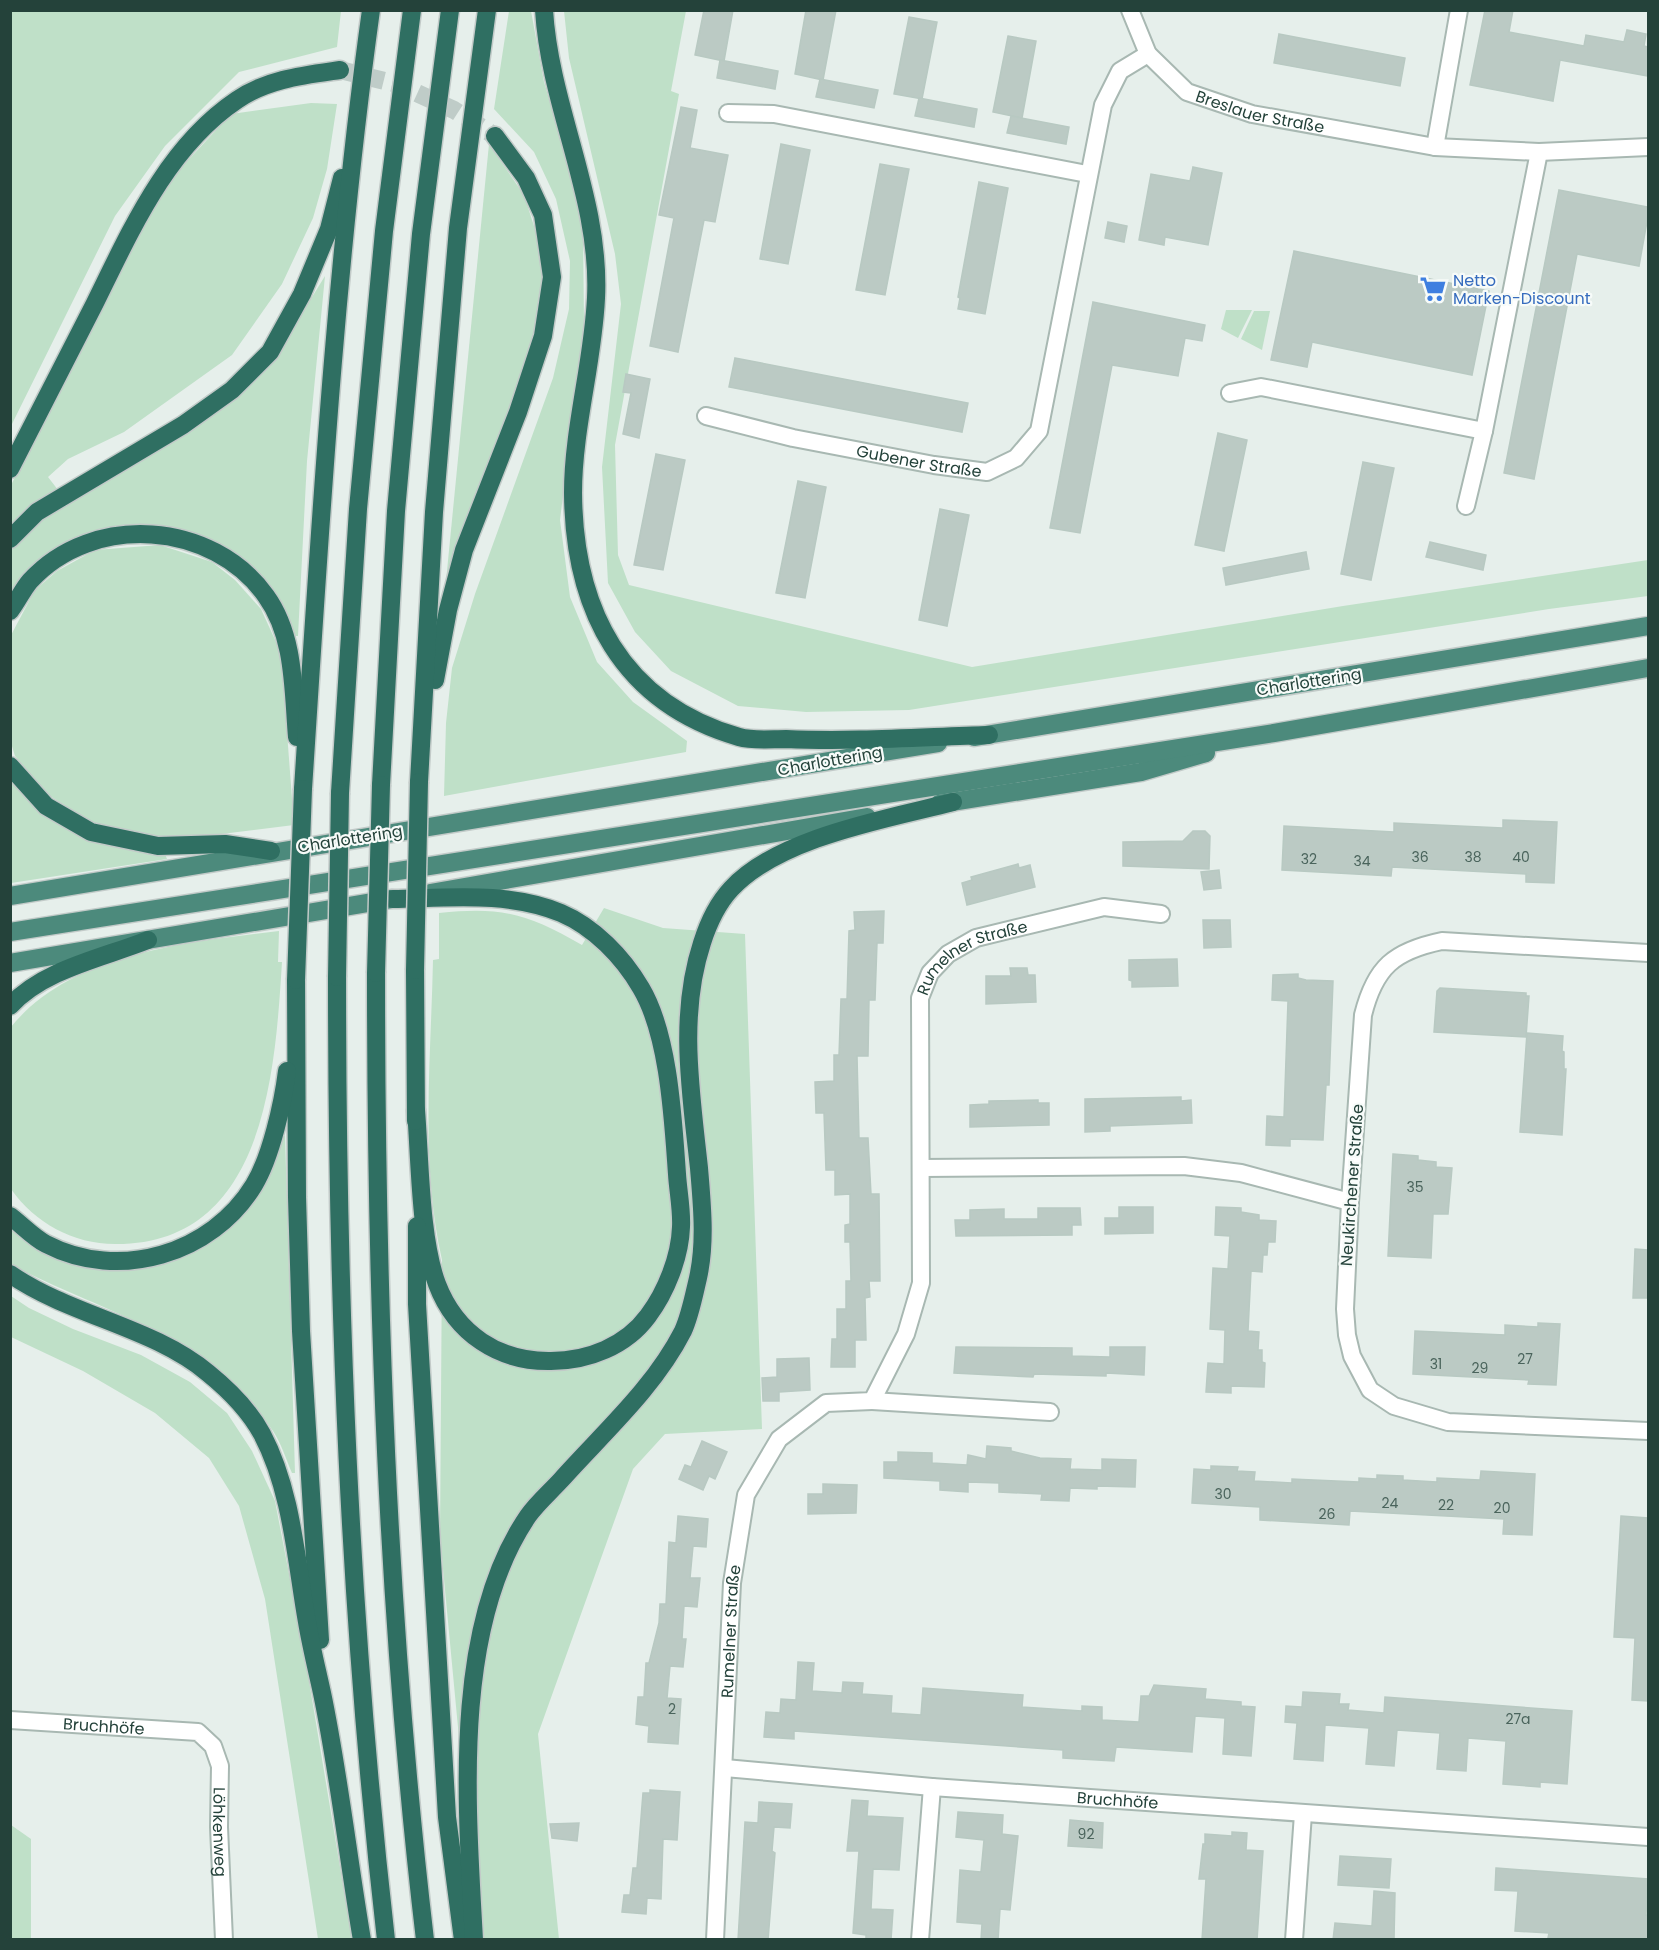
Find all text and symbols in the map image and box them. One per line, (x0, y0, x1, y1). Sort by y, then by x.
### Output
street label: Breslauer Straße (1193, 84, 1326, 138)
place label: Netto Marken-Discount (1453, 269, 1591, 310)
supermarket icon: Netto Marken-Discount (1418, 274, 1448, 304)
street label: Gubener Straße (855, 439, 983, 483)
street label: Charlottering (1255, 662, 1363, 702)
street label: Charlottering (776, 740, 884, 782)
street label: Charlottering (296, 819, 404, 859)
house number: 36 (1411, 847, 1429, 867)
house number: 38 (1464, 847, 1482, 867)
house number: 40 (1512, 847, 1530, 867)
house number: 32 (1301, 849, 1317, 869)
house number: 34 (1353, 851, 1371, 871)
street label: Rumelner Straße (911, 914, 1030, 998)
street label: Neukirchener Straße (1335, 1103, 1369, 1267)
house number: 35 (1406, 1177, 1424, 1197)
house number: 27 (1517, 1349, 1533, 1369)
house number: 31 (1430, 1354, 1442, 1374)
house number: 29 (1472, 1358, 1488, 1378)
house number: 30 (1214, 1484, 1232, 1504)
house number: 24 (1382, 1493, 1399, 1513)
house number: 22 (1438, 1495, 1454, 1515)
house number: 20 (1494, 1498, 1510, 1518)
house number: 26 (1319, 1504, 1336, 1524)
street label: Rumelner Straße (715, 1563, 746, 1699)
house number: 2 (668, 1699, 676, 1719)
house number: 27a (1505, 1709, 1531, 1729)
street label: Bruchhöfe (62, 1712, 145, 1740)
street label: Bruchhöfe (1076, 1786, 1159, 1814)
street label: Löhkenweg (207, 1787, 233, 1877)
house number: 92 (1078, 1824, 1094, 1844)

